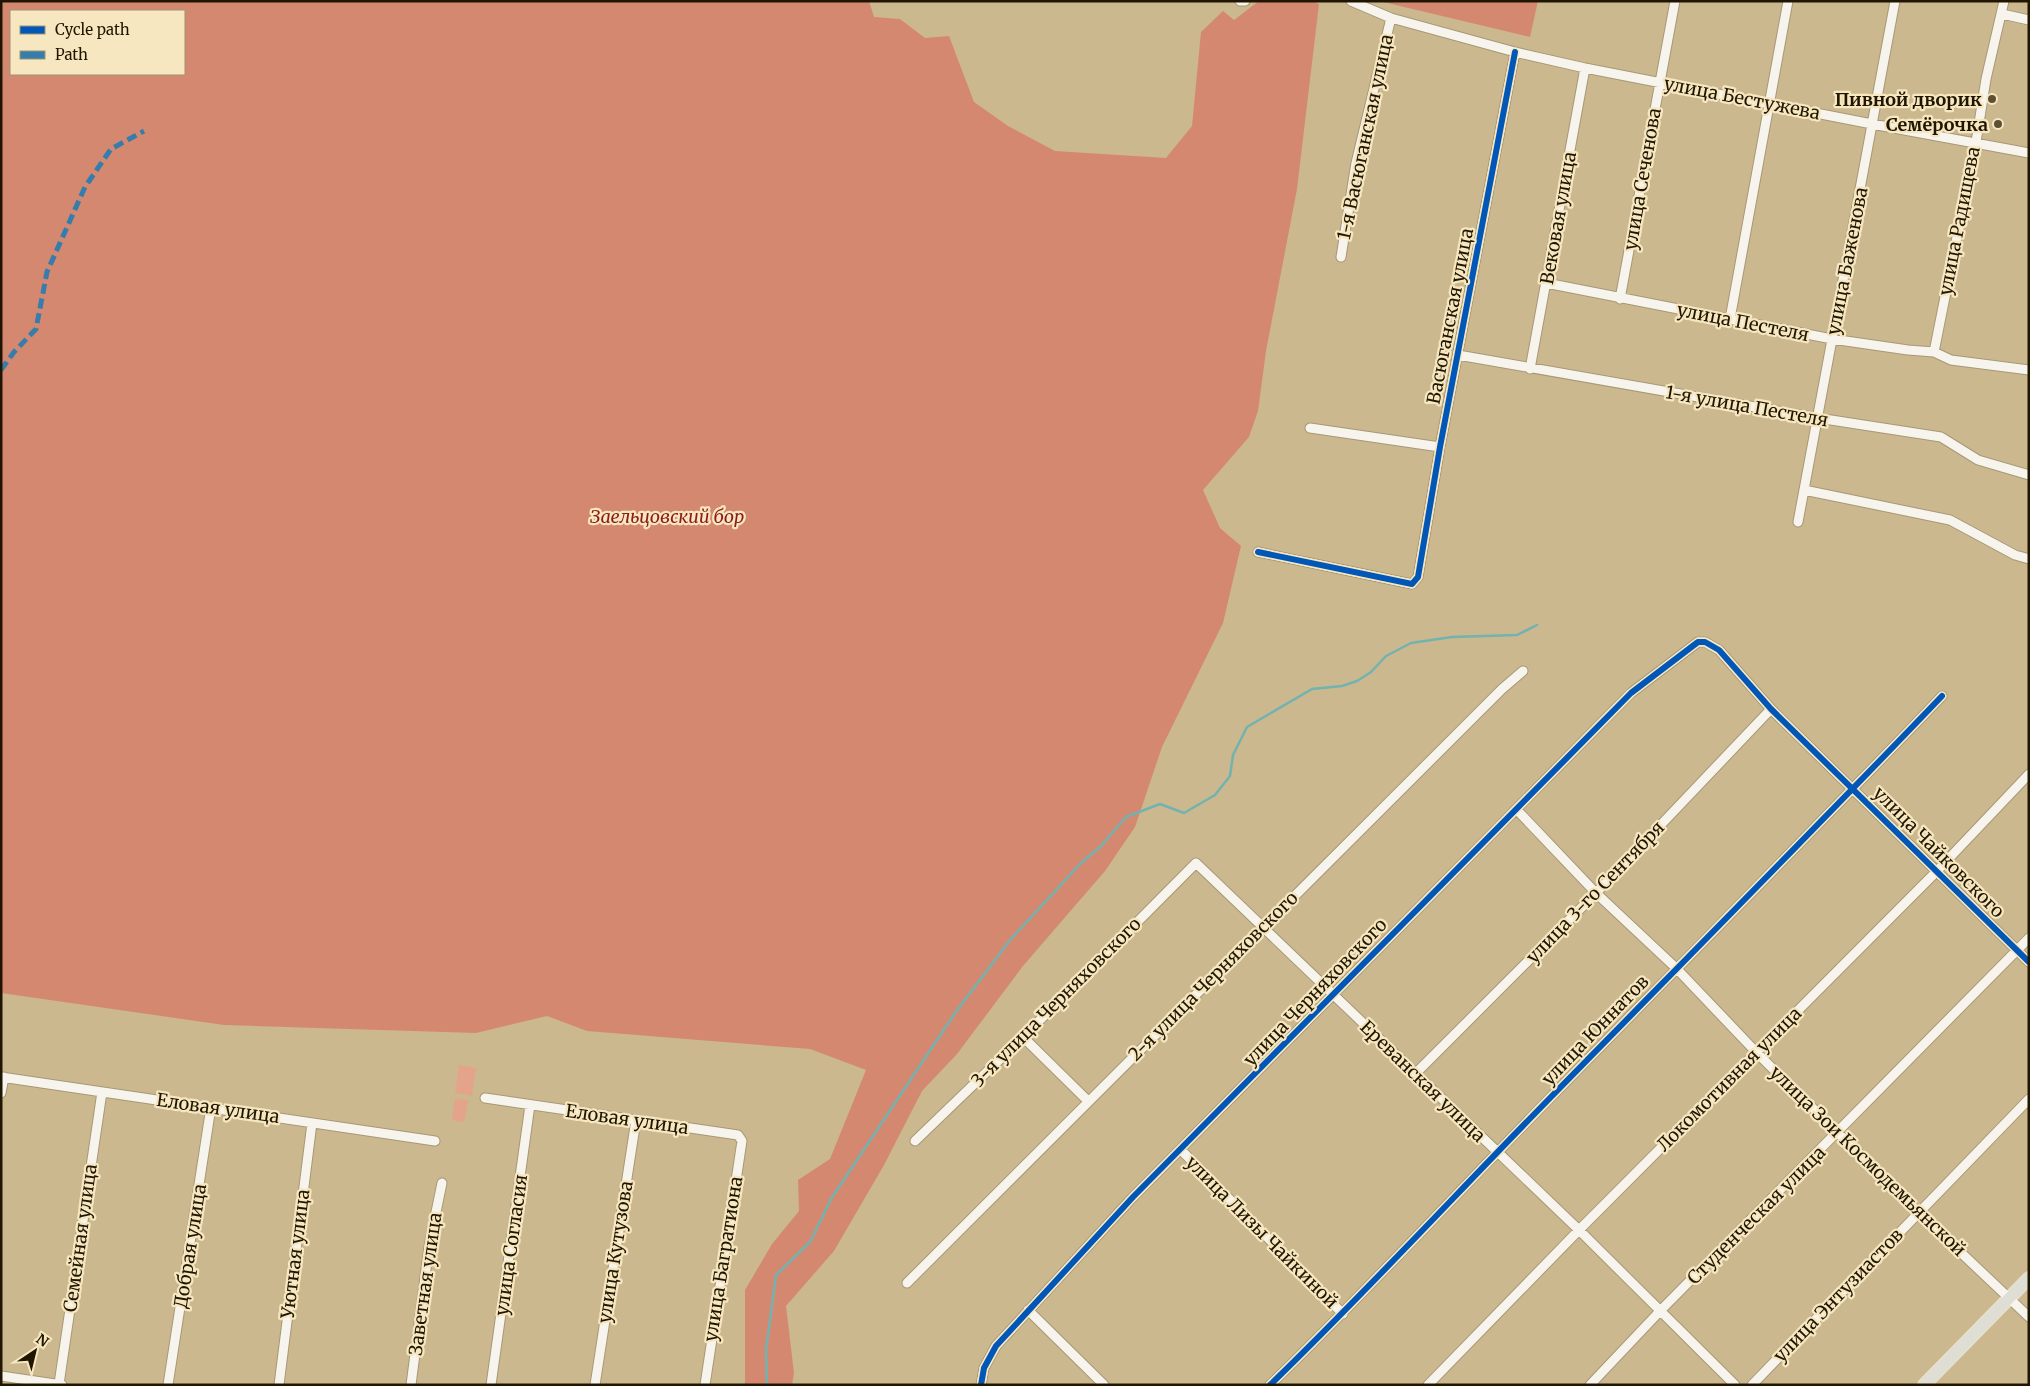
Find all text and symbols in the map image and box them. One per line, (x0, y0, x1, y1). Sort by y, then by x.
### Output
legend (10, 10, 185, 75)
text: Cycle path (55, 20, 130, 39)
street label: 1-я Васюганская улица (1332, 32, 1398, 242)
text: Path (55, 45, 88, 64)
street label: улица Бестужева (1662, 72, 1822, 124)
place label: Пивной дворик (1835, 88, 1982, 111)
marker: Пивной дворик (1986, 93, 1998, 105)
street label: улица Сеченова (1618, 106, 1666, 252)
place label: Семёрочка (1886, 113, 1988, 136)
marker: Семёрочка (1992, 118, 2004, 130)
street label: улица Радищева (1933, 144, 1985, 297)
street label: Вековая улица (1535, 150, 1581, 286)
street label: улица Баженова (1821, 185, 1873, 337)
street label: Васюганская улица (1422, 226, 1478, 406)
street label: улица Пестеля (1675, 298, 1811, 346)
street label: 1-я улица Пестеля (1664, 380, 1830, 432)
park label: Заельцовский бор (590, 505, 744, 528)
street label: улица Чайковского (1869, 782, 2009, 922)
street label: улица 3-го Сентября (1521, 816, 1669, 968)
street label: 2-я улица Черняховского (1123, 886, 1303, 1066)
street label: 3-я улица Черняховского (966, 912, 1146, 1092)
street label: улица Черняховского (1238, 913, 1392, 1071)
street label: улица Юннатов (1537, 970, 1654, 1090)
street label: Локомотивная улица (1652, 1002, 1806, 1156)
street label: Ереванская улица (1355, 1015, 1491, 1147)
street label: улица Зои Космодемьянской (1765, 1061, 1971, 1261)
street label: Еловая улица (155, 1088, 281, 1128)
street label: Еловая улица (564, 1099, 690, 1139)
street label: Студенческая улица (1682, 1141, 1830, 1289)
street label: улица Лизы Чайкиной (1181, 1151, 1343, 1313)
street label: Семейная улица (58, 1162, 102, 1314)
street label: улица Согласия (490, 1172, 532, 1317)
street label: улица Багратиона (699, 1174, 747, 1343)
street label: улица Кутузова (592, 1179, 638, 1325)
street label: Добрая улица (169, 1182, 211, 1310)
street label: Уютная улица (276, 1188, 314, 1321)
street label: Заветная улица (404, 1211, 446, 1357)
street label: улица Энтузиастов (1768, 1223, 1908, 1367)
north arrow (10, 1326, 60, 1376)
text: N (33, 1330, 52, 1351)

